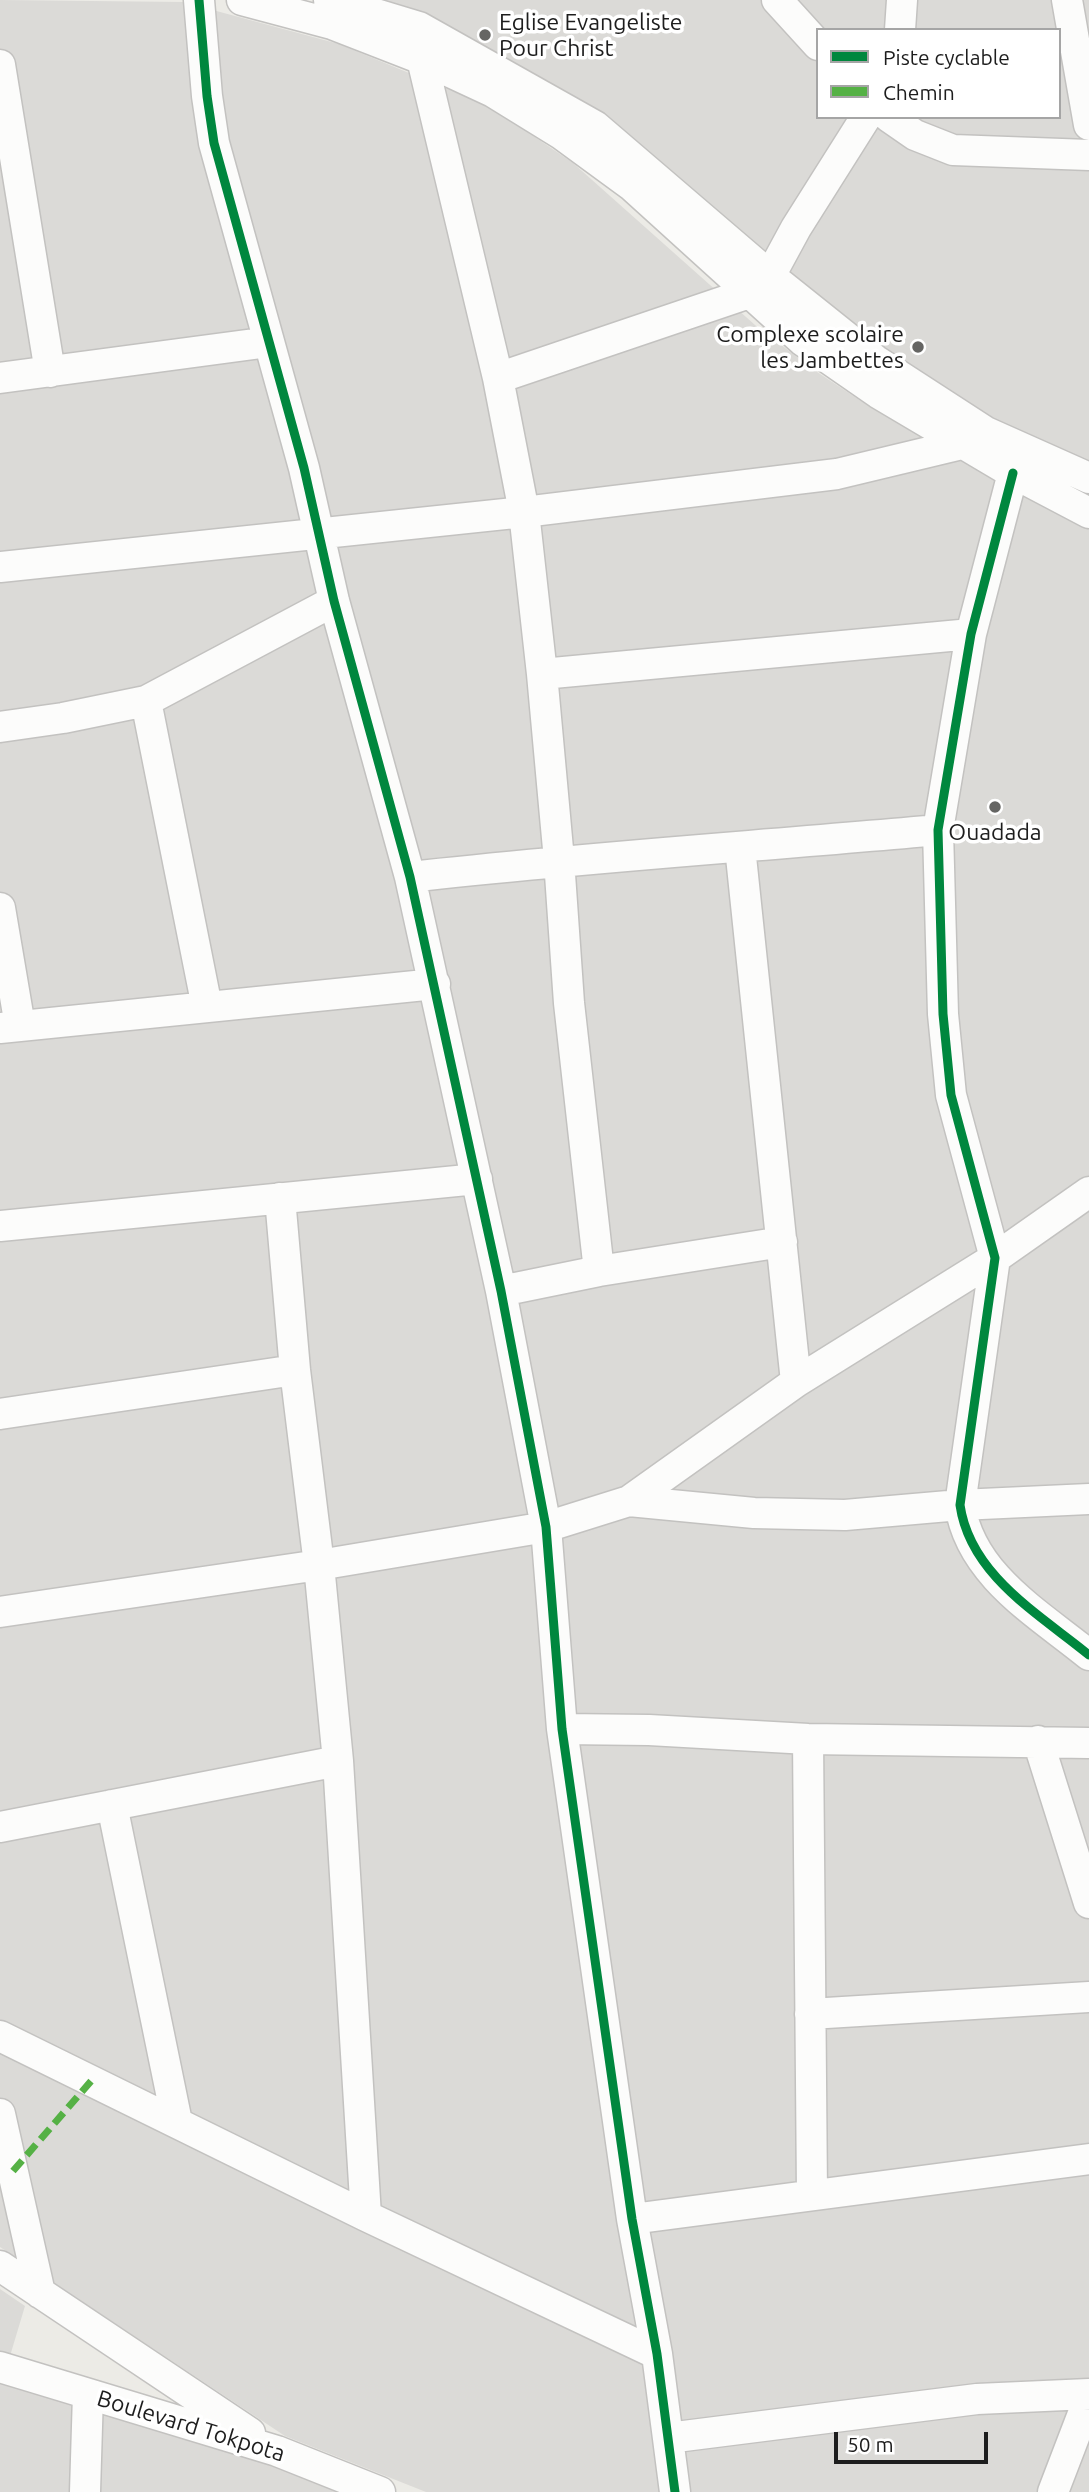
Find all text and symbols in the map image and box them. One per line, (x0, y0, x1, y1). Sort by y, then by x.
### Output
place label: Eglise Evangeliste Pour Christ (499, 8, 682, 62)
marker: Eglise Evangeliste Pour Christ (477, 27, 493, 43)
legend (816, 28, 1061, 119)
text: Piste cyclable (883, 45, 1010, 69)
text: Chemin (883, 80, 955, 104)
place label: Complexe scolaire les Jambettes (716, 320, 904, 374)
marker: Complexe scolaire les Jambettes (910, 339, 926, 355)
marker: Ouadada (987, 799, 1003, 815)
place label: Ouadada (948, 818, 1042, 846)
street label: Boulevard Tokpota (94, 2384, 288, 2468)
scale bar (837, 2418, 991, 2462)
text: 50 m (847, 2432, 894, 2456)

